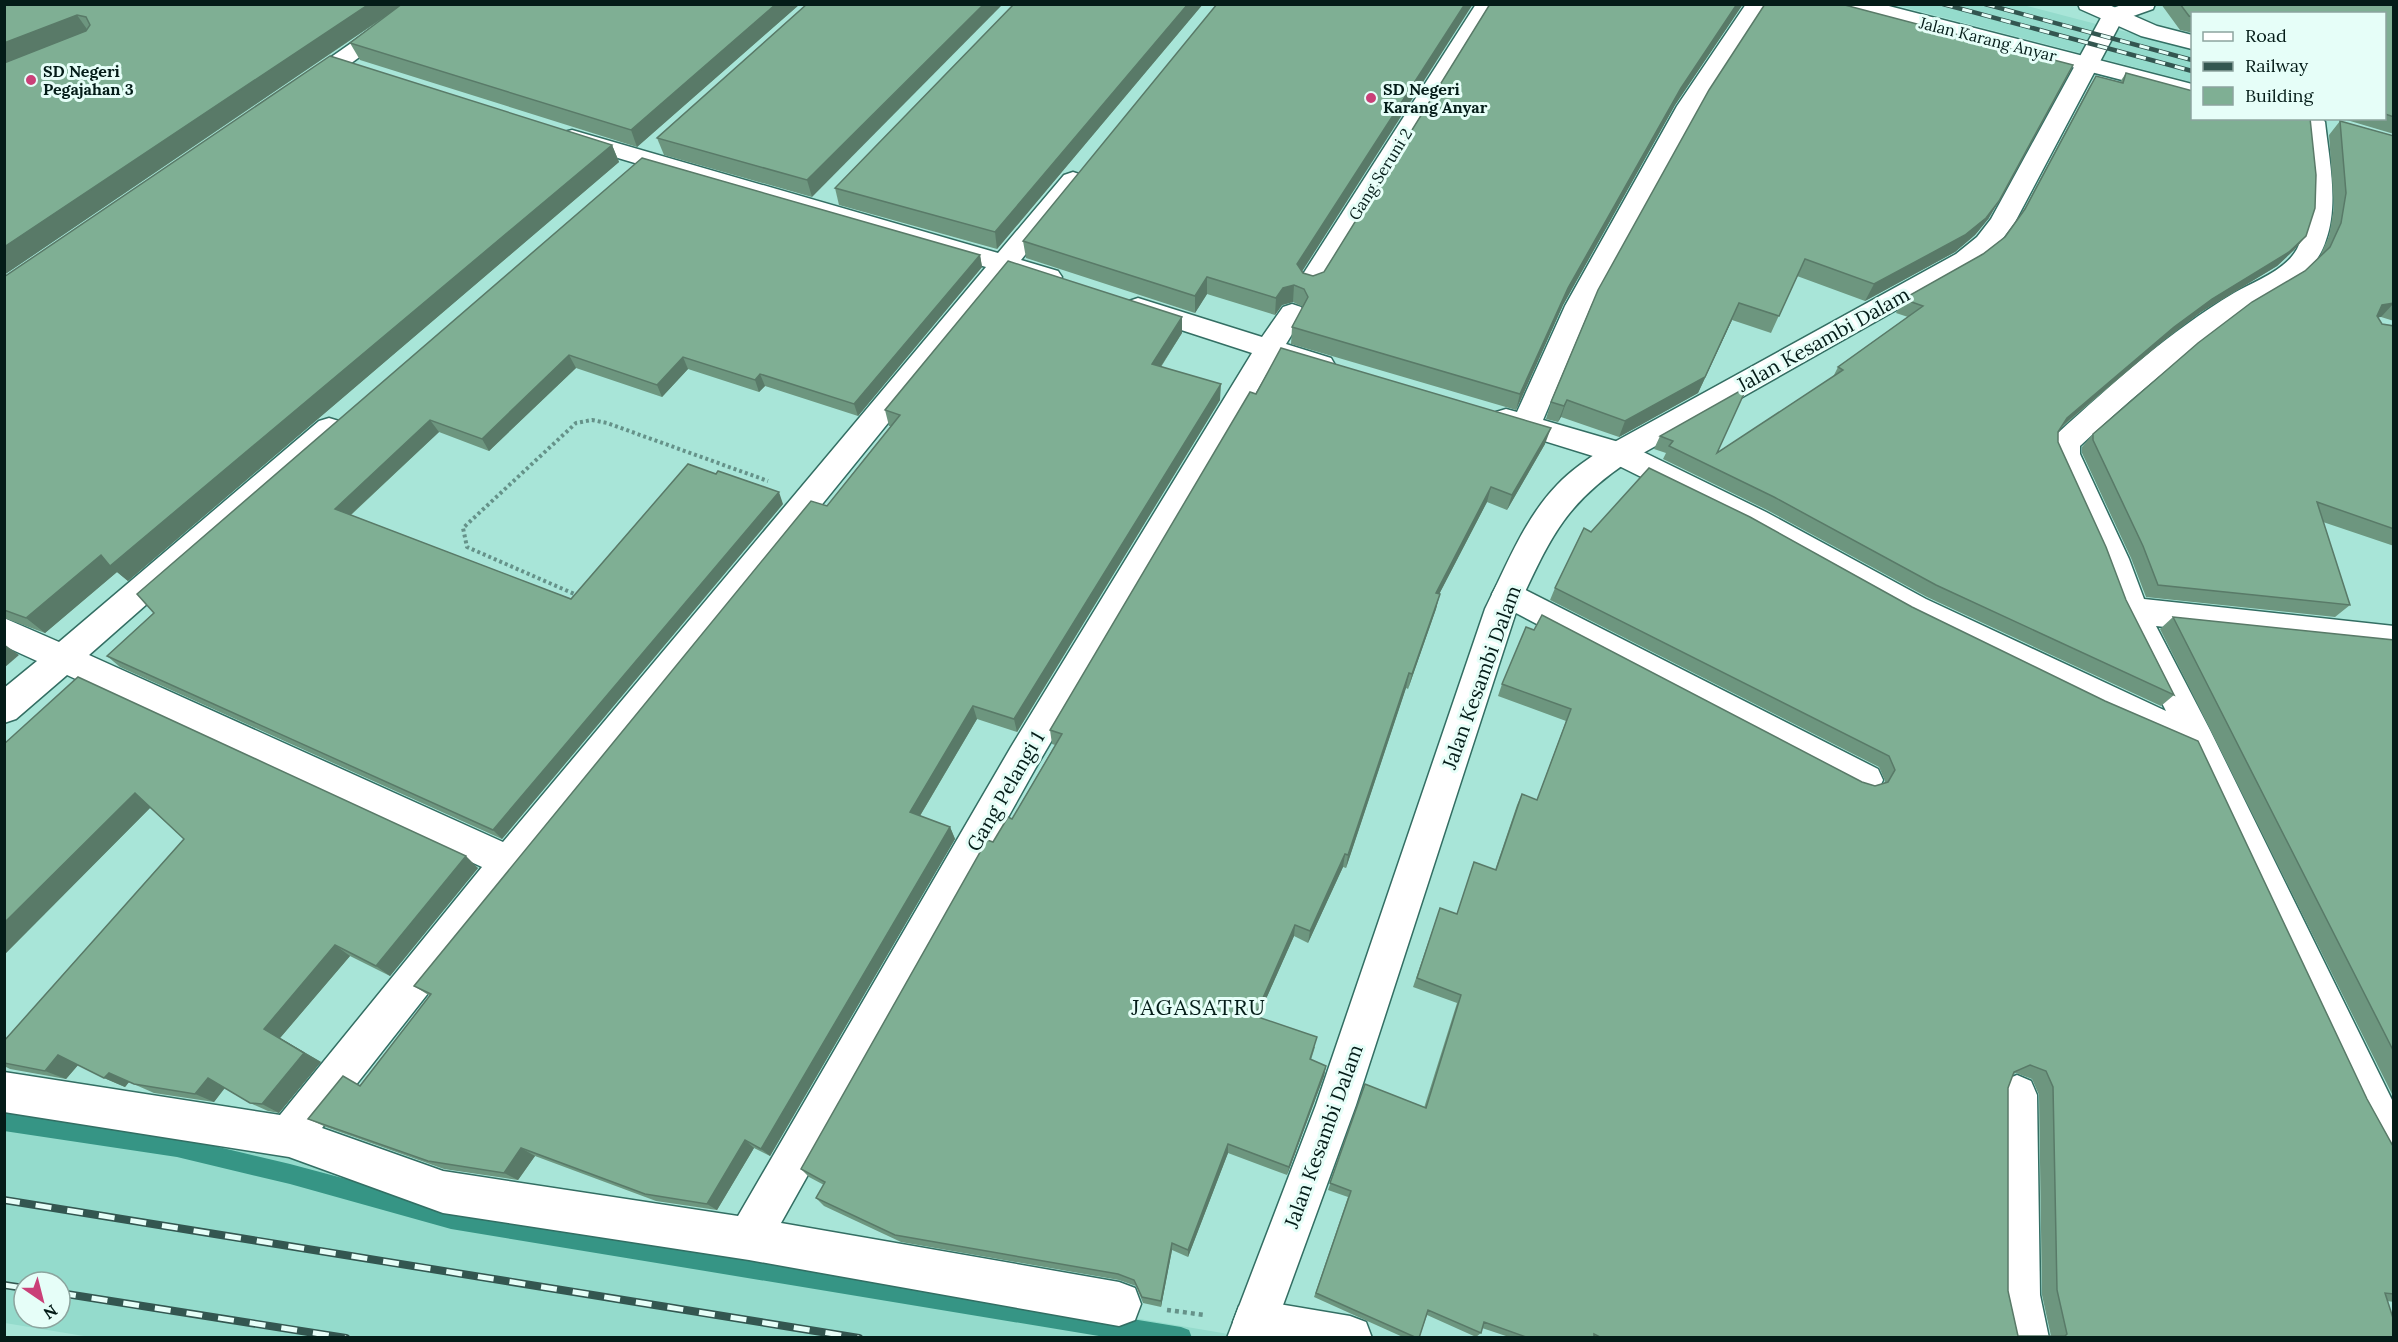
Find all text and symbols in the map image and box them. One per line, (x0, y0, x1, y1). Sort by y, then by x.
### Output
street label: Jalan Karang Anyar (1916, 12, 2059, 66)
legend (2191, 12, 2386, 120)
text: Road (2245, 24, 2287, 47)
text: Railway (2245, 54, 2309, 77)
place label: SD Negeri Pegajahan 3 (43, 61, 134, 99)
marker: SD Negeri Pegajahan 3 (24, 73, 38, 87)
place label: SD Negeri Karang Anyar (1383, 79, 1488, 117)
text: Building (2245, 84, 2315, 107)
marker: SD Negeri Karang Anyar (1364, 91, 1378, 105)
street label: Gang Seruni 2 (1344, 124, 1416, 224)
street label: Jalan Kesambi Dalam (1731, 281, 1914, 397)
street label: Jalan Kesambi Dalam (1436, 582, 1526, 773)
street label: Gang Pelangi 1 (961, 727, 1049, 855)
district label: JAGASATRU (1130, 993, 1267, 1021)
street label: Jalan Kesambi Dalam (1278, 1041, 1368, 1232)
north arrow (12, 1270, 72, 1330)
text: N (40, 1301, 61, 1324)

